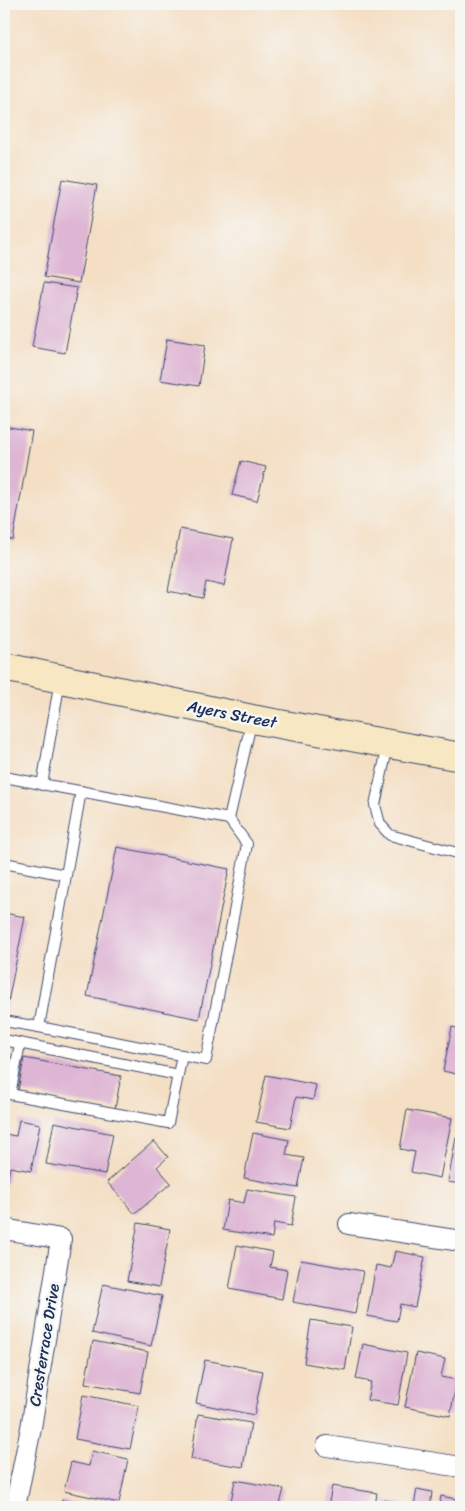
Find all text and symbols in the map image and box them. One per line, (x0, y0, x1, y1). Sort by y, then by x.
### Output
street label: Ayers Street (184, 691, 280, 737)
street label: Cresterrace Drive (20, 1281, 68, 1409)

